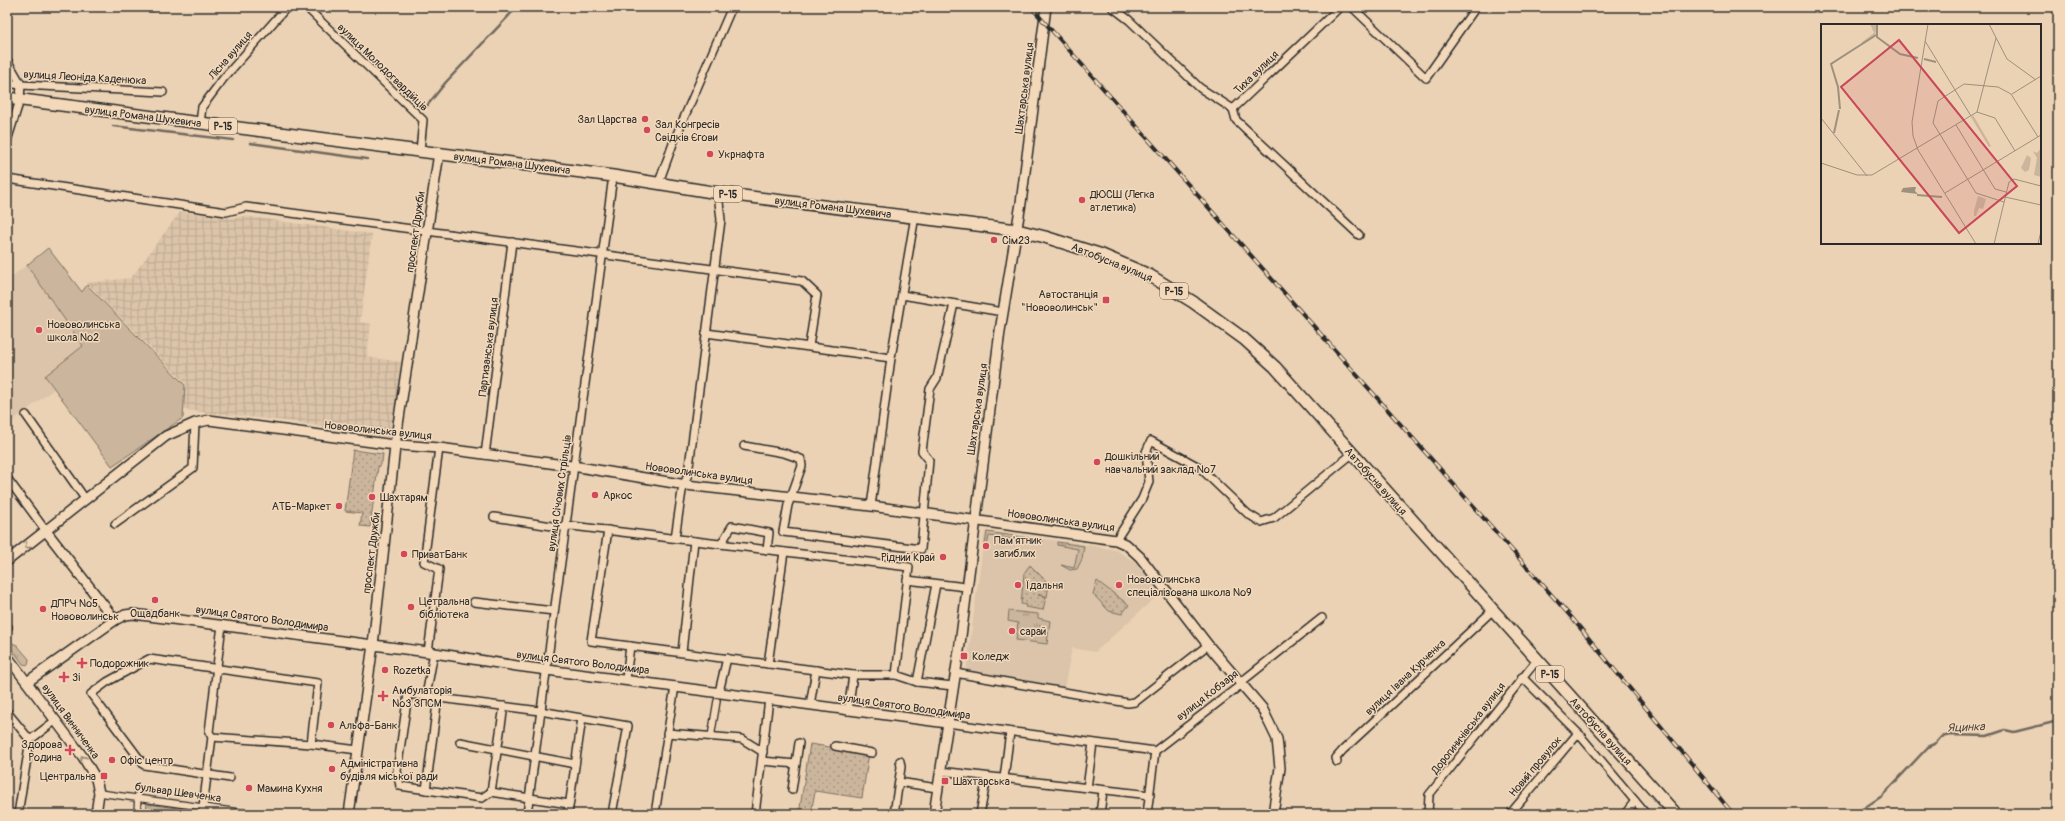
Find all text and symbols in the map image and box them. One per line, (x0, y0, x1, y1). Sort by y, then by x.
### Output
street label: вулиця Молодогвардійців (335, 21, 431, 114)
inset map (1821, 24, 2041, 244)
street label: Лісна вулиця (205, 28, 255, 83)
street label: Шахтарська вулиця (1012, 42, 1037, 135)
street label: Тиха вулиця (1231, 48, 1281, 97)
street label: вулиця Леоніда Каденюка (23, 68, 147, 87)
street label: вулиця Романа Шухевича (84, 103, 202, 130)
place label: Зал Царства (578, 113, 637, 126)
marker: Зал Царства (640, 114, 650, 124)
road number: Р-15 (209, 118, 237, 134)
place label: Зал Конгресів Свідків Єгови (655, 118, 720, 144)
marker: Зал Конгресів Свідків Єгови (642, 125, 652, 135)
place label: Укрнафта (718, 148, 764, 161)
marker: Укрнафта (705, 149, 715, 159)
street label: вулиця Романа Шухевича (453, 150, 571, 177)
road number: Р-15 (714, 186, 742, 202)
place label: ДЮСШ (Легка атлетика) (1089, 188, 1154, 214)
street label: проспект Дружби (403, 191, 428, 273)
street label: вулиця Романа Шухевича (774, 194, 892, 221)
marker: ДЮСШ (Легка атлетика) (1077, 195, 1087, 205)
place label: Сім23 (1002, 234, 1030, 247)
marker: Сім23 (989, 235, 999, 245)
street label: Автобусна вулиця (1069, 240, 1154, 285)
road number: Р-15 (1160, 283, 1188, 299)
place label: Автостанція "Нововолинськ" (1021, 288, 1098, 314)
marker: Автостанція "Нововолинськ" (1101, 295, 1111, 305)
street label: Партизанська вулиця (476, 297, 501, 397)
place label: Нововолинська школа №2 (47, 318, 120, 344)
marker: Нововолинська школа №2 (34, 325, 44, 335)
street label: Шахтарська вулиця (965, 363, 990, 456)
street label: Нововолинська вулиця (323, 418, 433, 443)
street label: вулиця Січових Стрільців (545, 434, 574, 553)
street label: Автобусна вулиця (1342, 445, 1409, 518)
place label: Дошкільний навчальний заклад №7 (1104, 450, 1216, 476)
marker: Дошкільний навчальний заклад №7 (1092, 457, 1102, 467)
street label: Нововолинська вулиця (644, 460, 753, 487)
place label: Аркос (603, 489, 633, 502)
marker: Аркос (590, 490, 600, 500)
place label: Шахтарям (380, 491, 428, 504)
marker: Шахтарям (367, 492, 377, 502)
place label: АТБ-Маркет (272, 500, 331, 513)
marker: АТБ-Маркет (334, 501, 344, 511)
street label: Нововолинська вулиця (1006, 507, 1115, 534)
street label: проспект Дружби (360, 512, 383, 594)
place label: Пам'ятник загиблих (994, 534, 1042, 560)
marker: Пам'ятник загиблих (981, 541, 991, 551)
one-way arrow (24, 542, 31, 549)
place label: ПриватБанк (412, 548, 468, 561)
marker: ПриватБанк (399, 549, 409, 559)
place label: Рідний Край (881, 551, 935, 564)
marker: Рідний Край (938, 552, 948, 562)
place label: Нововолинська спеціалізована школа №9 (1127, 573, 1252, 599)
place label: Їдальня (1026, 579, 1063, 592)
marker: Їдальня (1013, 580, 1023, 590)
marker: Нововолинська спеціалізована школа №9 (1114, 580, 1124, 590)
marker: Ощадбанк (150, 595, 160, 605)
place label: Цетральна бібліотека (419, 595, 470, 621)
place label: ДПРЧ №5 Нововолинськ (50, 597, 119, 623)
marker: Цетральна бібліотека (406, 602, 416, 612)
street label: вулиця Святого Володимира (195, 603, 329, 634)
marker: ДПРЧ №5 Нововолинськ (38, 604, 48, 614)
place label: Ощадбанк (130, 607, 180, 620)
place label: сарай (1020, 625, 1046, 638)
marker: сарай (1007, 626, 1017, 636)
street label: вулиця Івана Курченка (1362, 637, 1448, 718)
street label: вулиця Святого Володимира (516, 648, 650, 677)
place label: Коледж (972, 650, 1009, 663)
marker: Коледж (959, 651, 969, 661)
place label: Подорожник (90, 657, 150, 670)
marker: Подорожник (77, 658, 87, 668)
place label: Rozetka (393, 664, 431, 677)
marker: Rozetka (380, 665, 390, 675)
road number: Р-15 (1536, 666, 1564, 682)
street label: вулиця Кобзаря (1174, 667, 1241, 723)
place label: 3і (72, 671, 80, 684)
marker: 3і (59, 672, 69, 682)
street label: Дорогиничівська вулиця (1428, 680, 1508, 777)
street label: вулиця Винниченка (39, 681, 102, 761)
place label: Амбулаторія №3 ЗПСМ (392, 684, 452, 710)
marker: Амбулаторія №3 ЗПСМ (377, 690, 389, 702)
street label: вулиця Святого Володимира (837, 691, 971, 722)
street label: Автобусна вулиця (1567, 695, 1634, 768)
place label: Альфа-Банк (339, 719, 398, 732)
water label: Яцинка (1947, 719, 1986, 736)
marker: Альфа-Банк (326, 720, 336, 730)
street label: Новий провулок (1506, 733, 1565, 799)
place label: Здорова Родина (21, 738, 62, 764)
marker: Здорова Родина (65, 745, 75, 755)
place label: Офіс центр (120, 754, 173, 767)
one-way arrow (81, 755, 88, 762)
marker: Офіс центр (107, 755, 117, 765)
place label: Адміністративна будівля міської ради (340, 757, 438, 783)
marker: Адміністративна будівля міської ради (327, 764, 337, 774)
place label: Центральна (40, 770, 96, 783)
marker: Центральна (99, 771, 109, 781)
place label: Шахтарська (953, 775, 1010, 788)
marker: Шахтарська (940, 776, 950, 786)
street label: бульвар Шевченка (134, 780, 222, 805)
place label: Мамина Кухня (257, 782, 322, 795)
marker: Мамина Кухня (244, 783, 254, 793)

